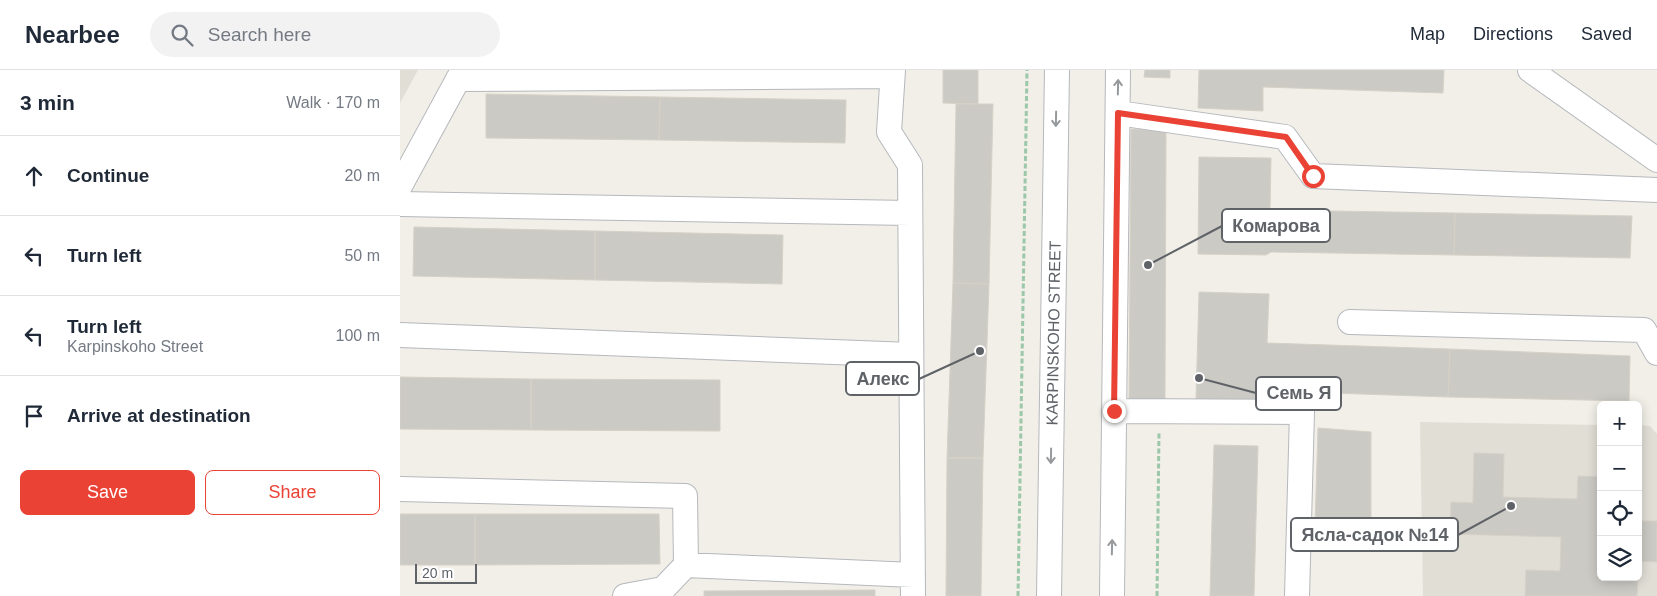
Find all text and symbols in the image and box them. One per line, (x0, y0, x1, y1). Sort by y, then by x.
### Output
search box (150, 12, 500, 57)
text: Nearbee (25, 21, 120, 48)
icon: search (168, 21, 196, 49)
text: Search here (208, 24, 311, 45)
text: Map (1410, 24, 1445, 44)
text: Directions (1473, 24, 1553, 44)
text: Saved (1581, 24, 1632, 44)
one-way arrow (1113, 80, 1123, 96)
text: 3 min (20, 91, 75, 114)
text: Walk · 170 m (286, 94, 380, 111)
one-way arrow (1051, 110, 1061, 126)
icon: ahead (20, 162, 48, 190)
text: Continue (67, 165, 149, 186)
route start (1302, 165, 1325, 188)
text: 20 m (344, 167, 380, 184)
callout: Комарова (1222, 209, 1330, 242)
text: Комарова (1232, 216, 1321, 236)
street label: KARPINSKOHO STREET (1043, 240, 1064, 426)
icon: left (20, 242, 48, 270)
text: Turn left (67, 245, 142, 266)
text: 50 m (344, 247, 380, 264)
text: Turn left (67, 316, 142, 337)
icon: left (20, 322, 48, 350)
text: 100 m (336, 327, 380, 344)
text: Karpinskoho Street (67, 338, 203, 355)
callout: Алекс (846, 362, 919, 395)
text: Алекс (857, 369, 910, 389)
callout: Семь Я (1256, 377, 1341, 410)
text: Семь Я (1266, 383, 1332, 403)
route end (1103, 400, 1126, 423)
map controls (1597, 401, 1642, 581)
button: + (1597, 401, 1642, 446)
icon: arrive (20, 402, 48, 430)
text: Arrive at destination (67, 405, 251, 426)
button: − (1597, 446, 1642, 491)
one-way arrow (1046, 448, 1056, 464)
button: Save (20, 470, 195, 515)
button: Share (205, 470, 380, 515)
button: locate (1597, 491, 1642, 536)
callout: Ясла-садок №14 (1291, 518, 1458, 551)
text: Ясла-садок №14 (1301, 525, 1449, 545)
button: layers (1597, 536, 1642, 581)
one-way arrow (1108, 540, 1117, 556)
scale bar (415, 561, 478, 584)
text: 20 m (422, 565, 453, 581)

